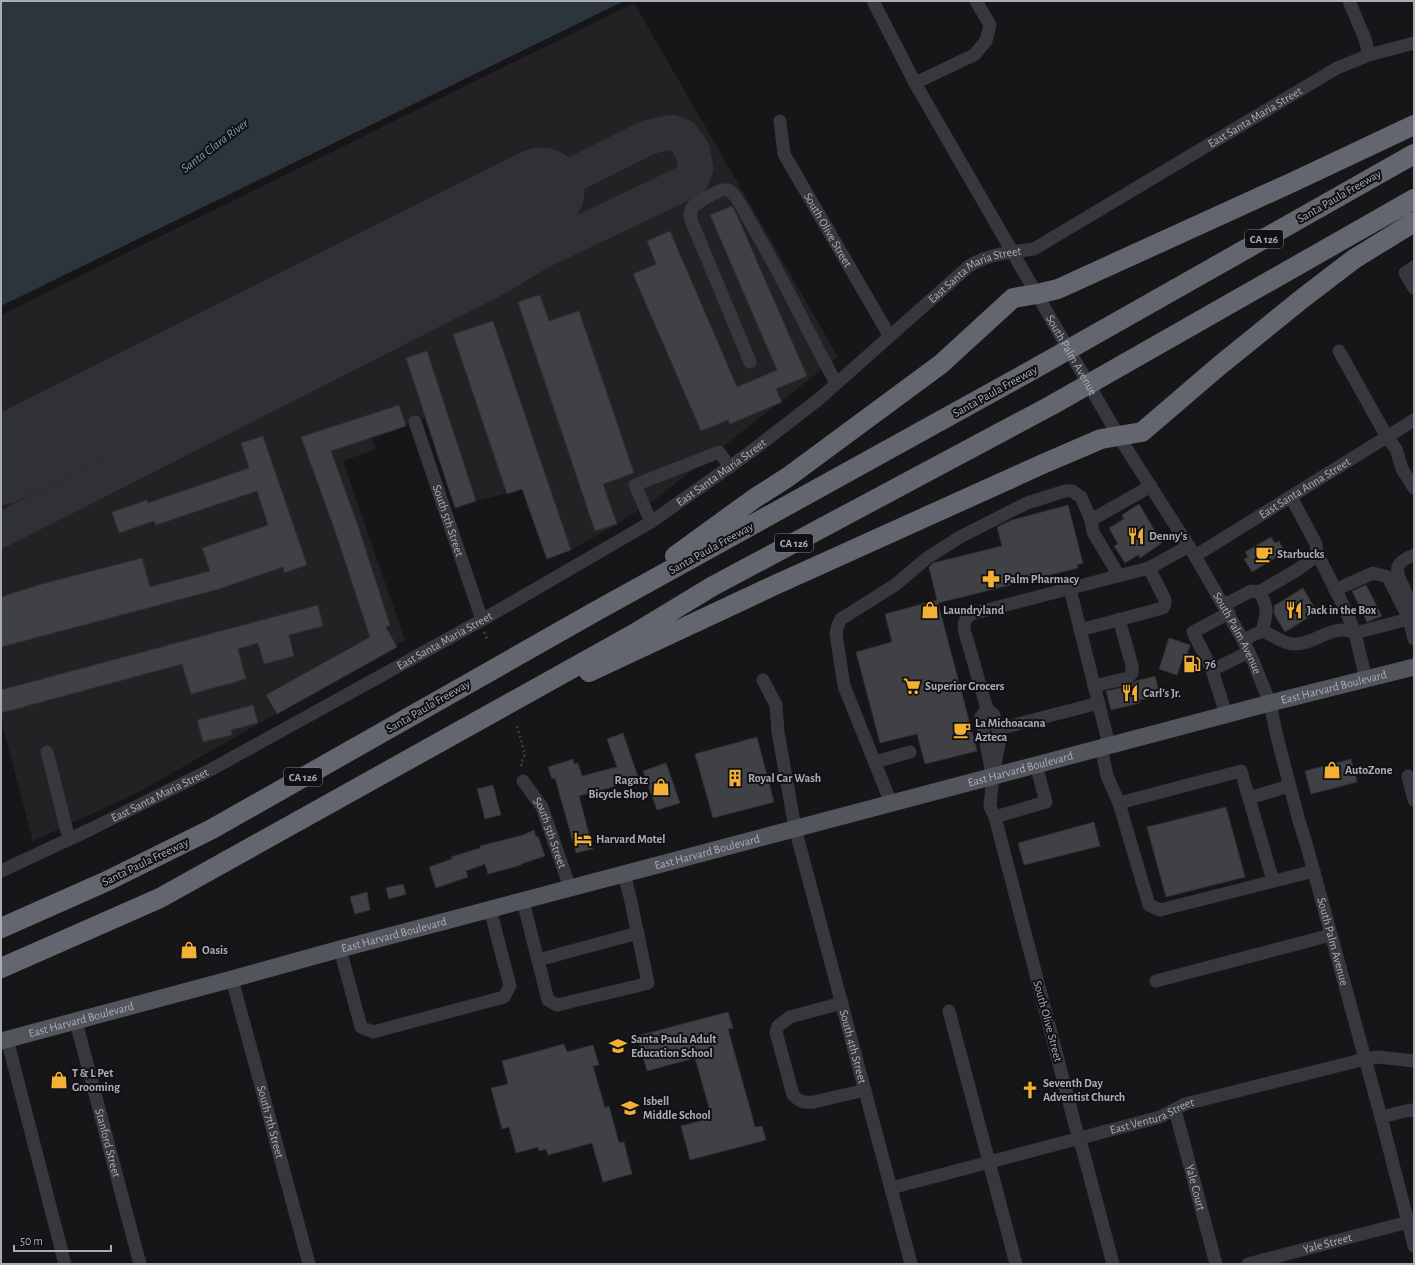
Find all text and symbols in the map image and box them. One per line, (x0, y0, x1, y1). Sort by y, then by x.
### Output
street label: East Santa Maria Street (1206, 84, 1304, 150)
water label: Santa Clara River (179, 116, 251, 176)
street label: Santa Paula Freeway (1295, 167, 1383, 226)
street label: South Olive Street (802, 191, 854, 269)
road number: CA 126 (1245, 230, 1283, 248)
street label: East Santa Maria Street (926, 245, 1022, 305)
street label: South Palm Avenue (1044, 313, 1100, 397)
street label: Santa Paula Freeway (951, 363, 1040, 420)
street label: East Santa Maria Street (674, 436, 768, 508)
street label: East Santa Anna Street (1257, 455, 1352, 521)
street label: South 5th Street (431, 483, 466, 558)
street label: Santa Paula Freeway (667, 520, 756, 577)
restaurant icon: Denny's (1126, 526, 1146, 546)
place label: Denny's (1149, 530, 1188, 543)
road number: CA 126 (775, 534, 813, 552)
cafe icon: Starbucks (1254, 544, 1274, 564)
place label: Starbucks (1277, 548, 1325, 560)
pharmacy icon: Palm Pharmacy (981, 569, 1001, 589)
place label: Palm Pharmacy (1004, 573, 1080, 586)
street label: South Palm Avenue (1211, 590, 1264, 676)
shop icon: Laundryland (920, 600, 940, 620)
restaurant icon: Jack in the Box (1284, 600, 1304, 620)
place label: Laundryland (943, 604, 1005, 617)
place label: Jack in the Box (1307, 604, 1377, 616)
street label: East Santa Maria Street (395, 609, 495, 672)
fuel station icon: 76 (1182, 654, 1202, 674)
place label: 76 (1205, 658, 1216, 670)
street label: East Harvard Boulevard (1280, 668, 1388, 706)
supermarket icon: Superior Grocers (902, 676, 922, 696)
street label: Santa Paula Freeway (384, 677, 472, 736)
place label: Superior Grocers (925, 680, 1005, 692)
restaurant icon: Carl's Jr. (1120, 683, 1140, 703)
place label: Carl's Jr. (1143, 687, 1181, 699)
place label: La Michoacana Azteca (975, 717, 1046, 743)
cafe icon: La Michoacana Azteca (952, 720, 972, 740)
street label: East Harvard Boulevard (966, 749, 1074, 789)
shop icon: AutoZone (1322, 760, 1342, 780)
place label: AutoZone (1345, 764, 1393, 776)
street label: East Santa Maria Street (109, 766, 211, 824)
road number: CA 126 (284, 768, 322, 786)
building icon: Royal Car Wash (725, 768, 745, 788)
place label: Royal Car Wash (748, 772, 821, 785)
place label: Ragatz Bicycle Shop (588, 774, 648, 801)
shop icon: Ragatz Bicycle Shop (651, 777, 671, 797)
street label: South 5th Street (531, 795, 569, 870)
hotel icon: Harvard Motel (573, 829, 593, 849)
street label: East Harvard Boulevard (653, 832, 761, 872)
place label: Harvard Motel (596, 833, 665, 845)
street label: Santa Paula Freeway (100, 836, 191, 889)
street label: South Palm Avenue (1315, 896, 1351, 987)
street label: East Harvard Boulevard (340, 915, 448, 954)
shop icon: Oasis (179, 940, 199, 960)
place label: Oasis (202, 944, 228, 956)
street label: South Olive Street (1031, 979, 1065, 1063)
street label: East Harvard Boulevard (27, 1000, 135, 1039)
street label: South 4th Street (838, 1009, 869, 1085)
place label: Santa Paula Adult Education School (631, 1033, 716, 1059)
school or university icon: Santa Paula Adult Education School (608, 1036, 628, 1056)
place label: T & L Pet Grooming (72, 1067, 121, 1093)
shop icon: T & L Pet Grooming (49, 1070, 69, 1090)
place label: Seventh Day Adventist Church (1043, 1077, 1125, 1103)
church icon: Seventh Day Adventist Church (1020, 1080, 1040, 1100)
street label: South 7th Street (255, 1084, 286, 1160)
place label: Isbell Middle School (643, 1095, 711, 1121)
street label: East Ventura Street (1109, 1096, 1195, 1136)
school or university icon: Isbell Middle School (620, 1098, 640, 1118)
street label: Stanford Street (93, 1107, 123, 1179)
street label: Yale Court (1184, 1163, 1208, 1212)
scale bar (14, 1227, 111, 1253)
street label: Yale Street (1302, 1231, 1353, 1255)
text: 50 m (20, 1235, 43, 1247)

